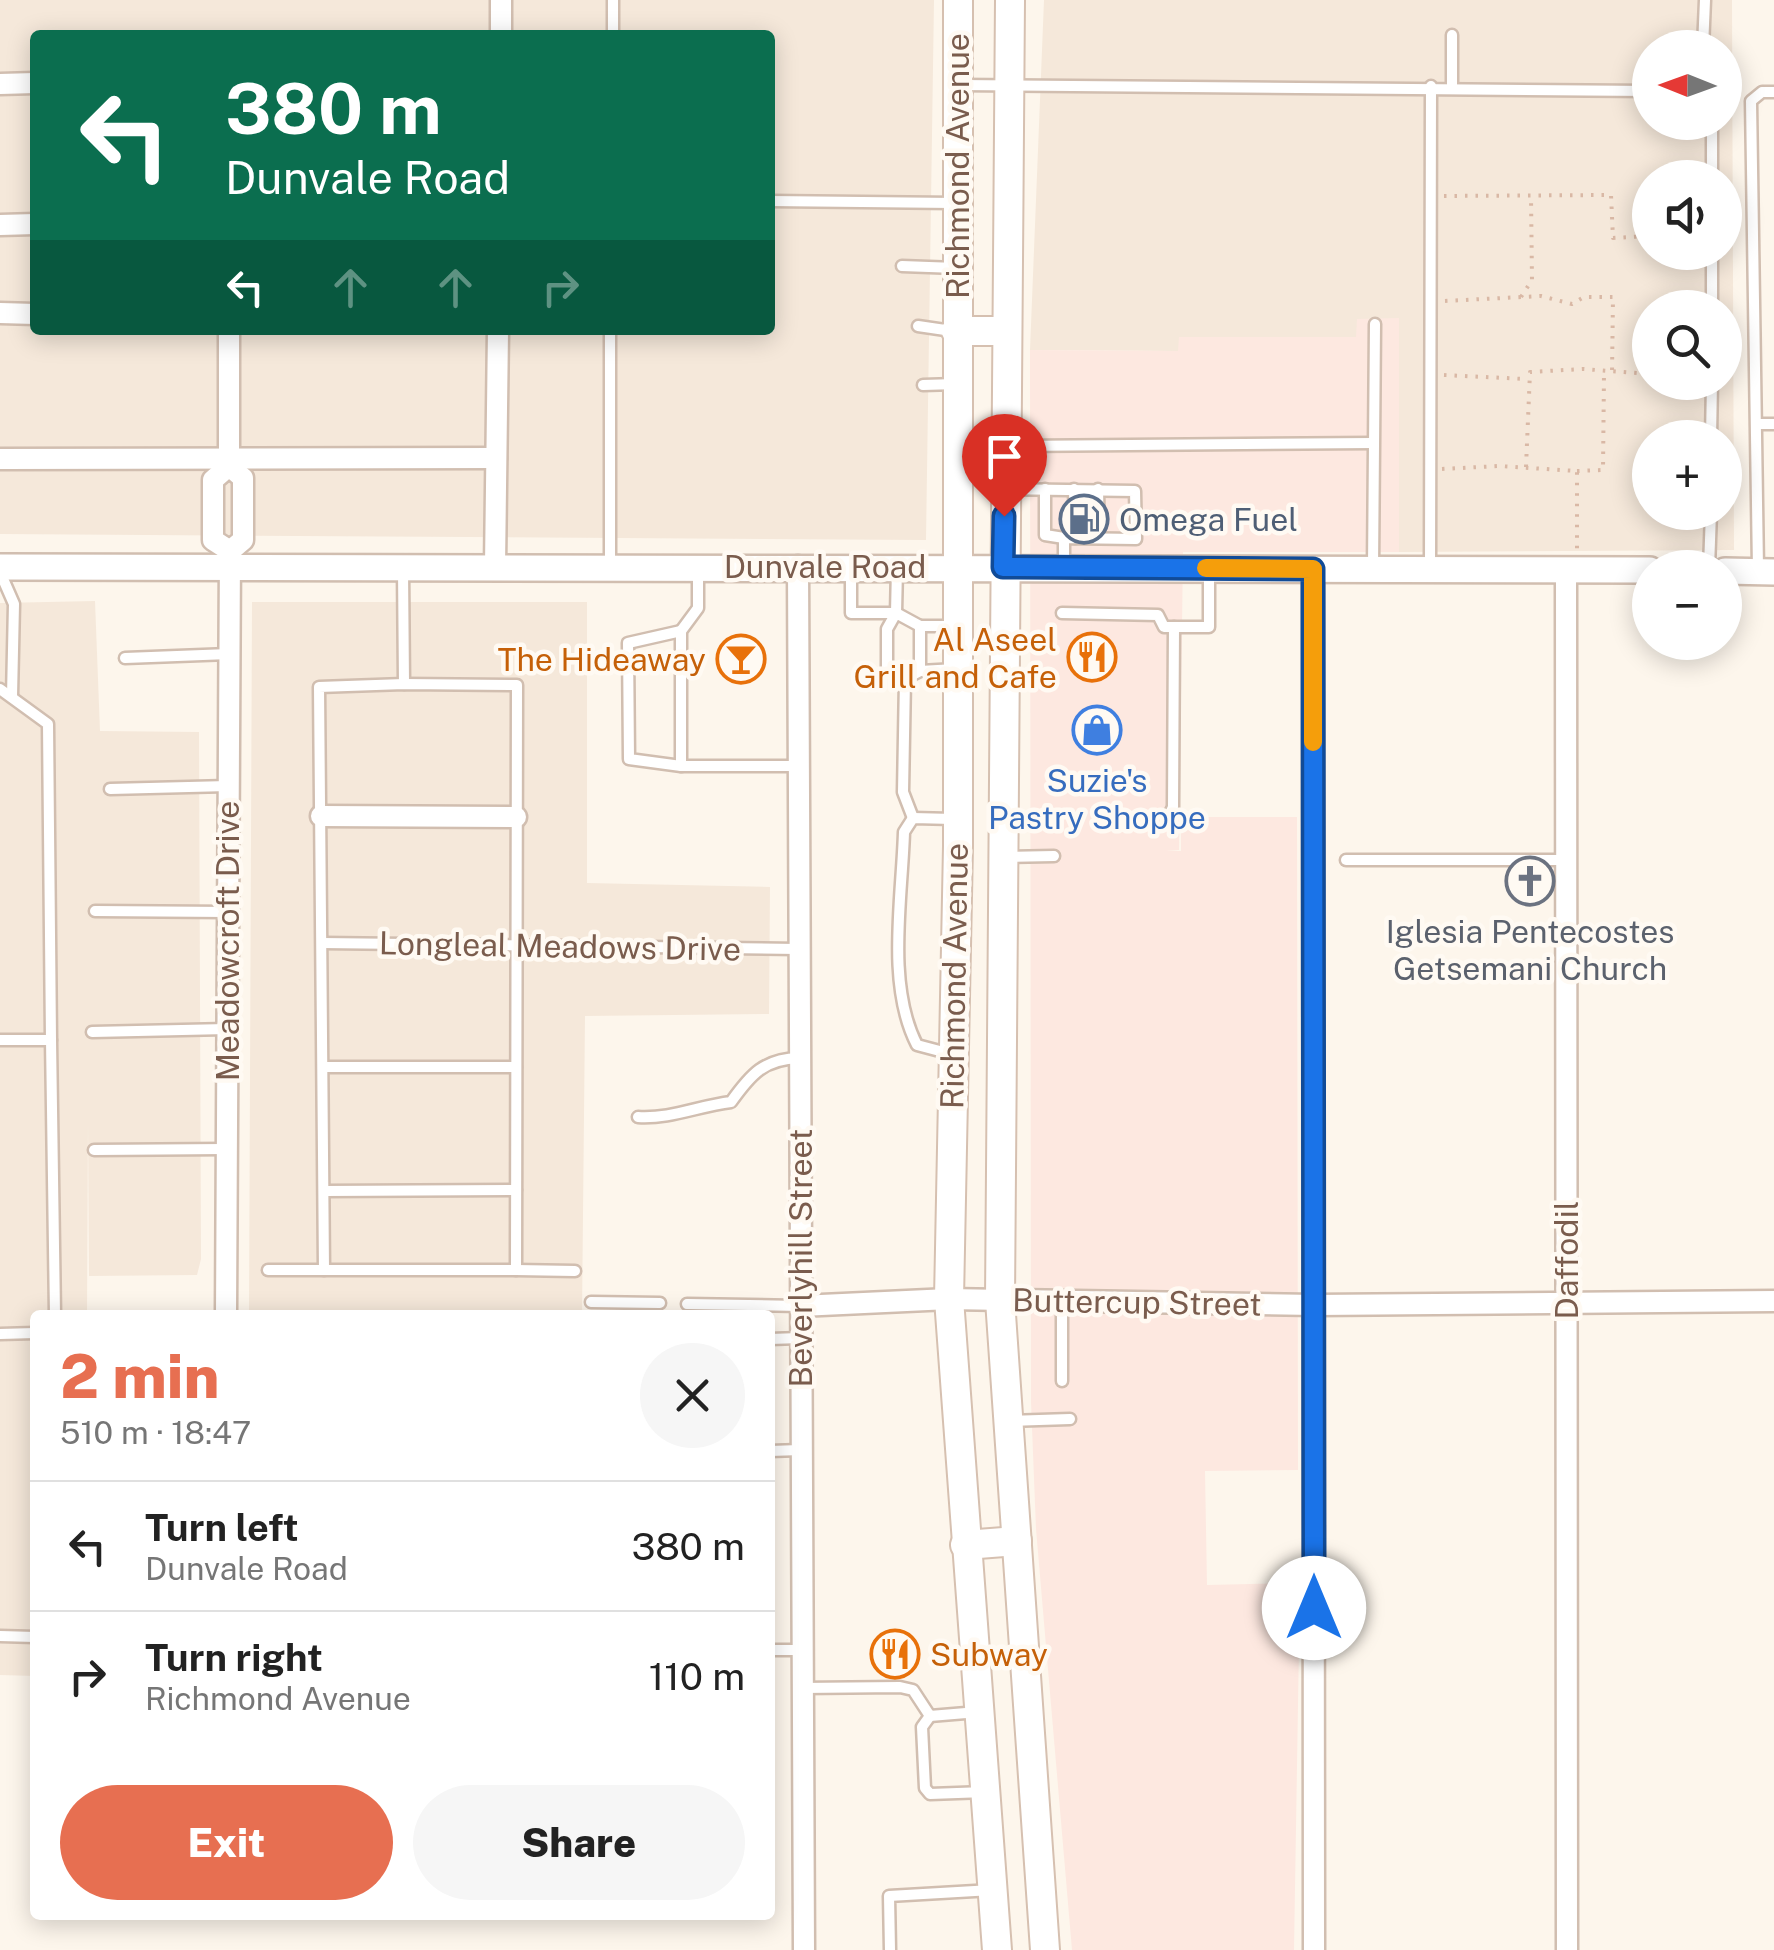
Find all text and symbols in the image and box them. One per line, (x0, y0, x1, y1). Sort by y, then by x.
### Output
north arrow (1632, 30, 1742, 140)
map controls (1632, 30, 1742, 660)
street label: Richmond Avenue (939, 33, 976, 299)
text: 380 m (225, 67, 442, 150)
icon: left (60, 70, 190, 200)
text: Dunvale Road (225, 151, 510, 204)
button: sound (1632, 160, 1742, 270)
icon: left (218, 260, 273, 315)
icon: ahead (323, 260, 378, 315)
icon: ahead (428, 260, 483, 315)
icon: right (533, 260, 588, 315)
button: search (1632, 290, 1742, 400)
pin (962, 414, 1047, 517)
button: + (1632, 420, 1742, 530)
icon: arrive (977, 429, 1032, 484)
fuel station icon: Omega Fuel (1058, 493, 1110, 545)
place label: Omega Fuel (1119, 501, 1298, 538)
street label: Dunvale Road (724, 548, 926, 585)
button: − (1632, 550, 1742, 660)
place label: Al Aseel Grill and Cafe (854, 621, 1057, 695)
restaurant icon: Al Aseel Grill and Cafe (1066, 631, 1118, 683)
bar icon: The Hideaway (715, 633, 767, 685)
place label: The Hideaway (497, 641, 706, 678)
shop icon: Suzie's Pastry Shoppe (1071, 704, 1123, 756)
place label: Suzie's Pastry Shoppe (988, 762, 1206, 836)
street label: Meadowcroft Drive (209, 801, 246, 1081)
street label: Richmond Avenue (933, 843, 975, 1109)
church icon: Iglesia Pentecostes Getsemani Church (1504, 855, 1556, 907)
place label: Iglesia Pentecostes Getsemani Church (1386, 913, 1674, 987)
street label: Longleal Meadows Drive (379, 924, 741, 968)
street label: Beverlyhill Street (782, 1129, 819, 1387)
street label: Daffodil (1548, 1201, 1585, 1319)
street label: Buttercup Street (1012, 1281, 1262, 1323)
text: 2 min (60, 1341, 219, 1412)
button: close (640, 1343, 745, 1448)
text: 510 m · 18:47 (60, 1414, 251, 1451)
text: Turn left (145, 1505, 299, 1550)
icon: left (60, 1519, 115, 1574)
text: 380 m (632, 1524, 745, 1569)
text: Dunvale Road (145, 1550, 348, 1587)
position arrow (1262, 1556, 1366, 1660)
restaurant icon: Subway (869, 1628, 921, 1680)
text: Turn right (145, 1635, 323, 1680)
place label: Subway (930, 1636, 1048, 1673)
icon: right (60, 1649, 115, 1704)
text: 110 m (649, 1654, 745, 1699)
text: Richmond Avenue (145, 1680, 411, 1717)
button: Exit (60, 1785, 393, 1900)
button: Share (413, 1785, 745, 1900)

